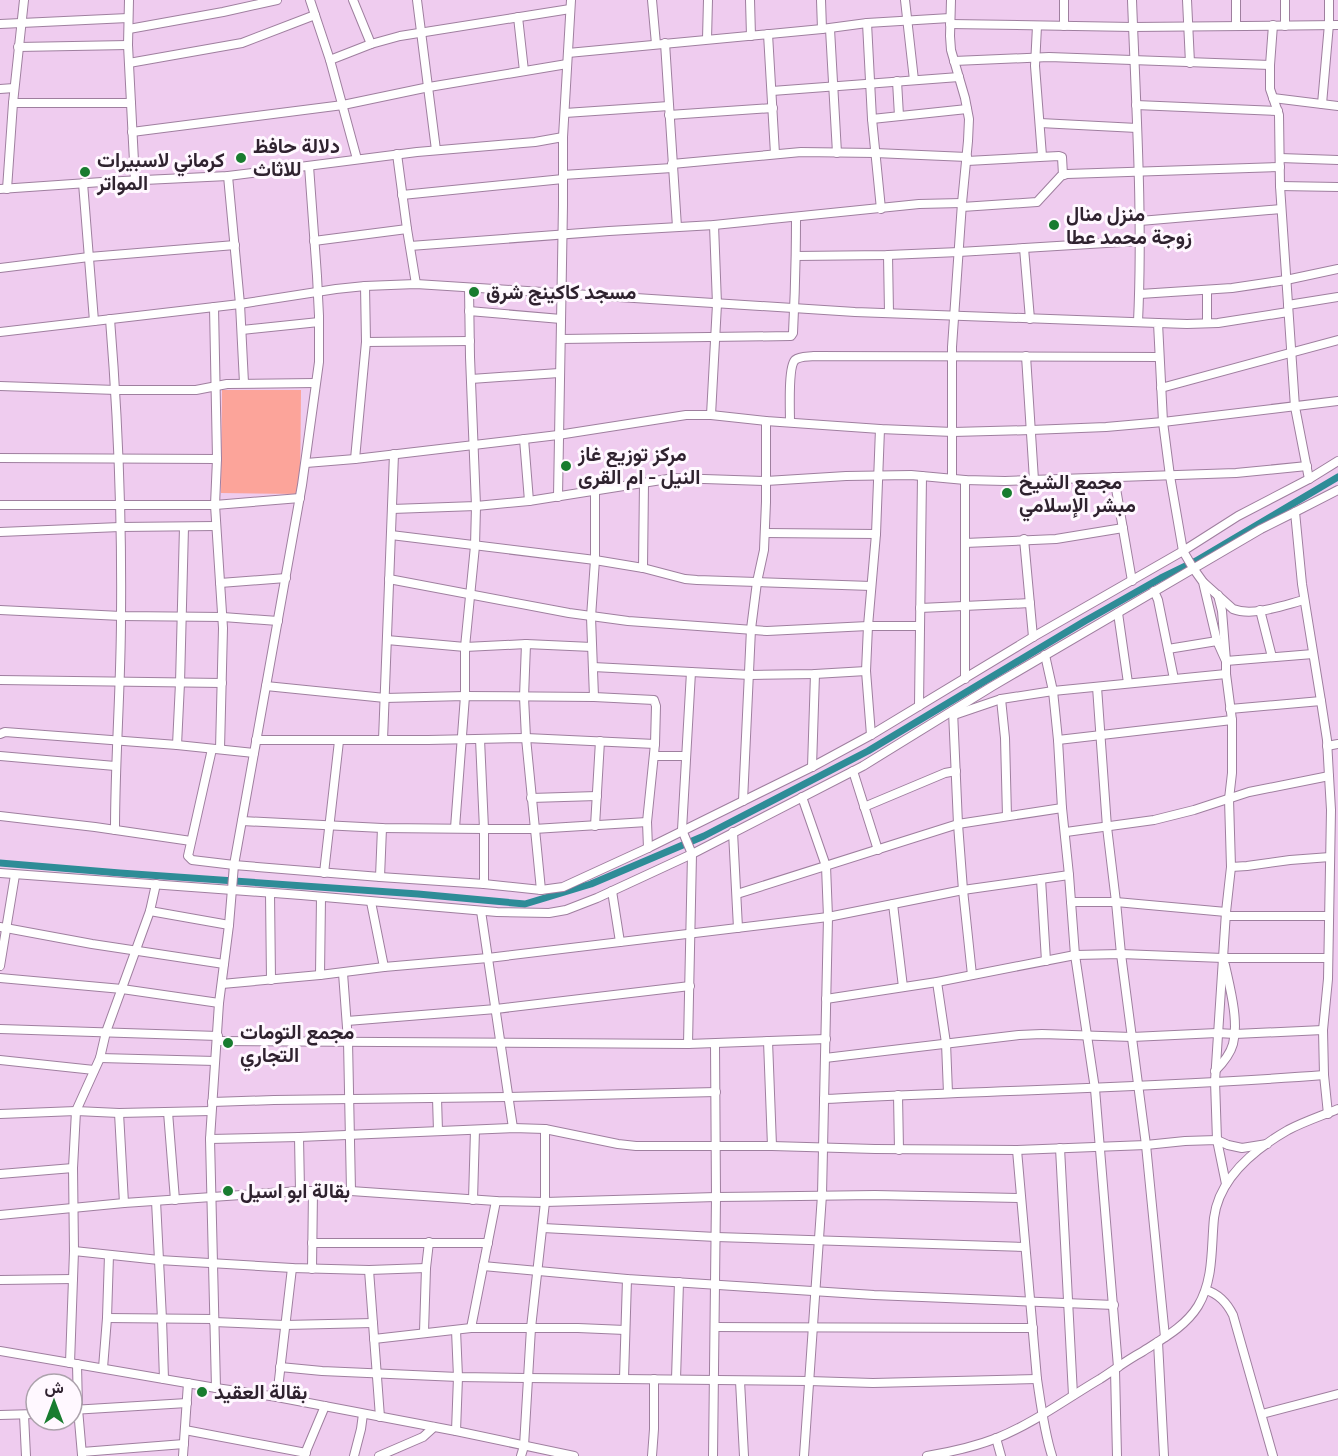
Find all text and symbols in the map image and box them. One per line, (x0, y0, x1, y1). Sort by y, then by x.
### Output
place label: دلالة حافظ للاثاث (253, 134, 340, 181)
place label: كرماني لاسبيرات المواتر (96, 148, 225, 196)
marker: دلالة حافظ للاثاث (234, 151, 248, 165)
marker: كرماني لاسبيرات المواتر (78, 165, 92, 179)
place label: منزل منال زوجة محمد عطا (1066, 202, 1192, 250)
marker: منزل منال زوجة محمد عطا (1047, 218, 1061, 232)
place label: مسجد كاكينج شرق (486, 280, 637, 306)
marker: مسجد كاكينج شرق (467, 285, 481, 299)
place label: مركز توزيع غاز النيل - ام القرى (577, 442, 700, 490)
marker: مركز توزيع غاز النيل - ام القرى (559, 459, 573, 473)
place label: مجمع الشيخ مبشر الإسلامي (1019, 470, 1136, 522)
marker: مجمع الشيخ مبشر الإسلامي (1000, 486, 1014, 500)
place label: مجمع التومات التجاري (240, 1020, 354, 1072)
marker: مجمع التومات التجاري (221, 1036, 235, 1050)
place label: بقالة ابو اسيل (240, 1179, 350, 1204)
marker: بقالة ابو اسيل (221, 1184, 235, 1198)
north arrow (24, 1372, 84, 1432)
text: ش (44, 1378, 64, 1397)
place label: بقالة العقيد (214, 1380, 307, 1404)
marker: بقالة العقيد (195, 1385, 209, 1399)

